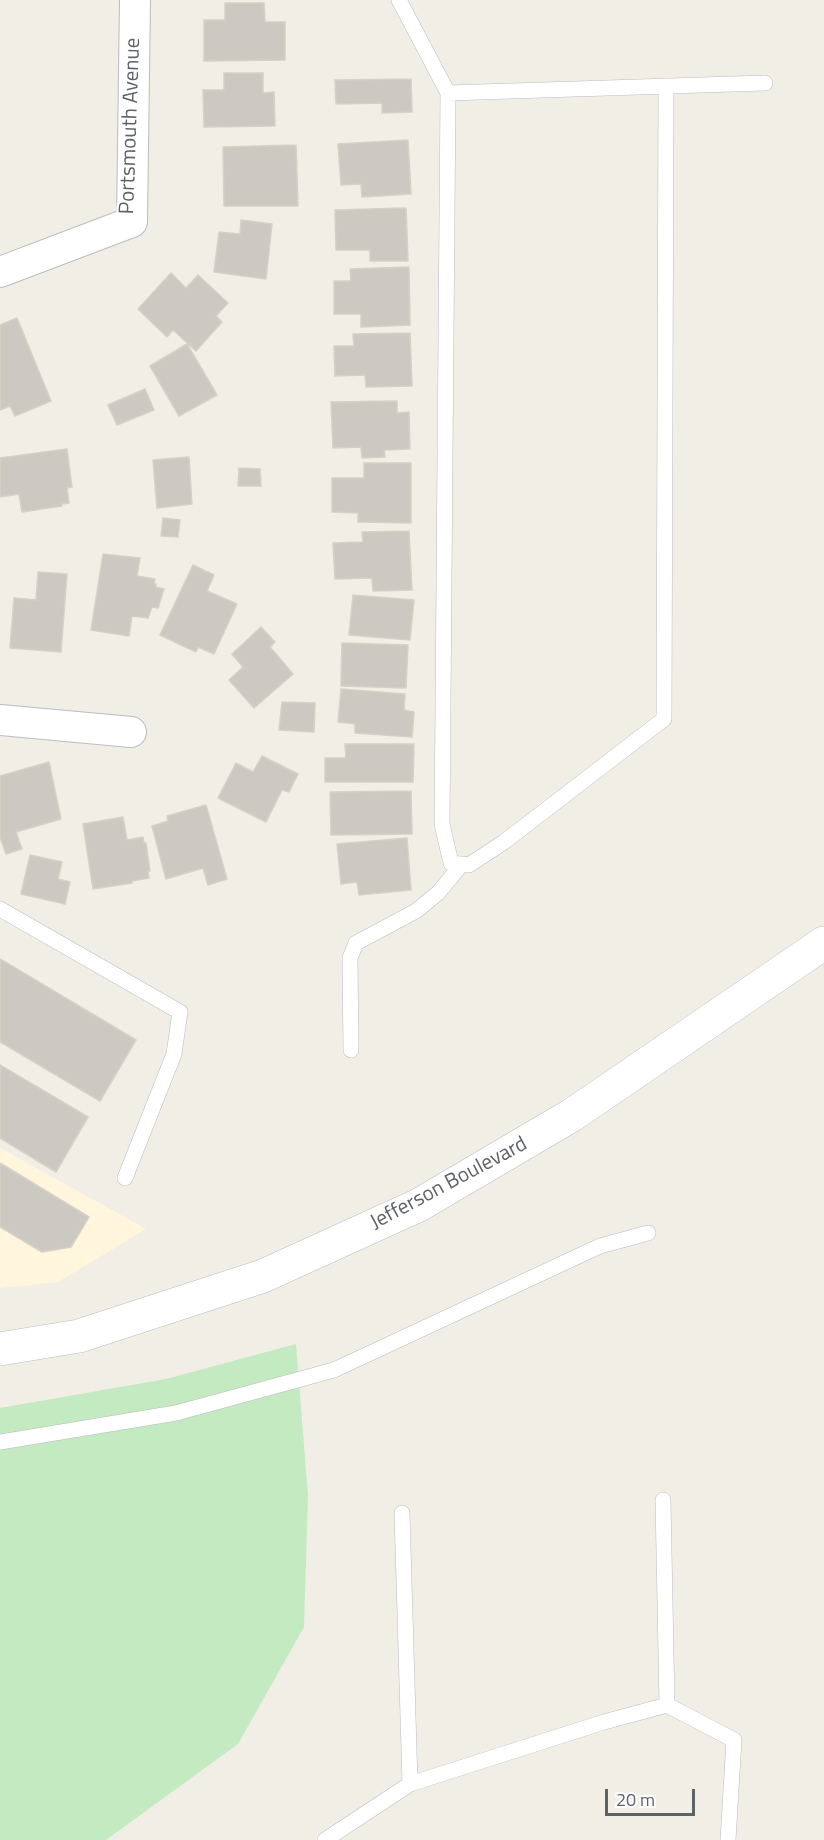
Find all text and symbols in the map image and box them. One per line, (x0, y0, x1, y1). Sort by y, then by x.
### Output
street label: Portsmouth Avenue (115, 37, 147, 215)
street label: Jefferson Boulevard (366, 1132, 532, 1236)
scale bar (608, 1777, 698, 1815)
text: 20 m (616, 1786, 655, 1813)

